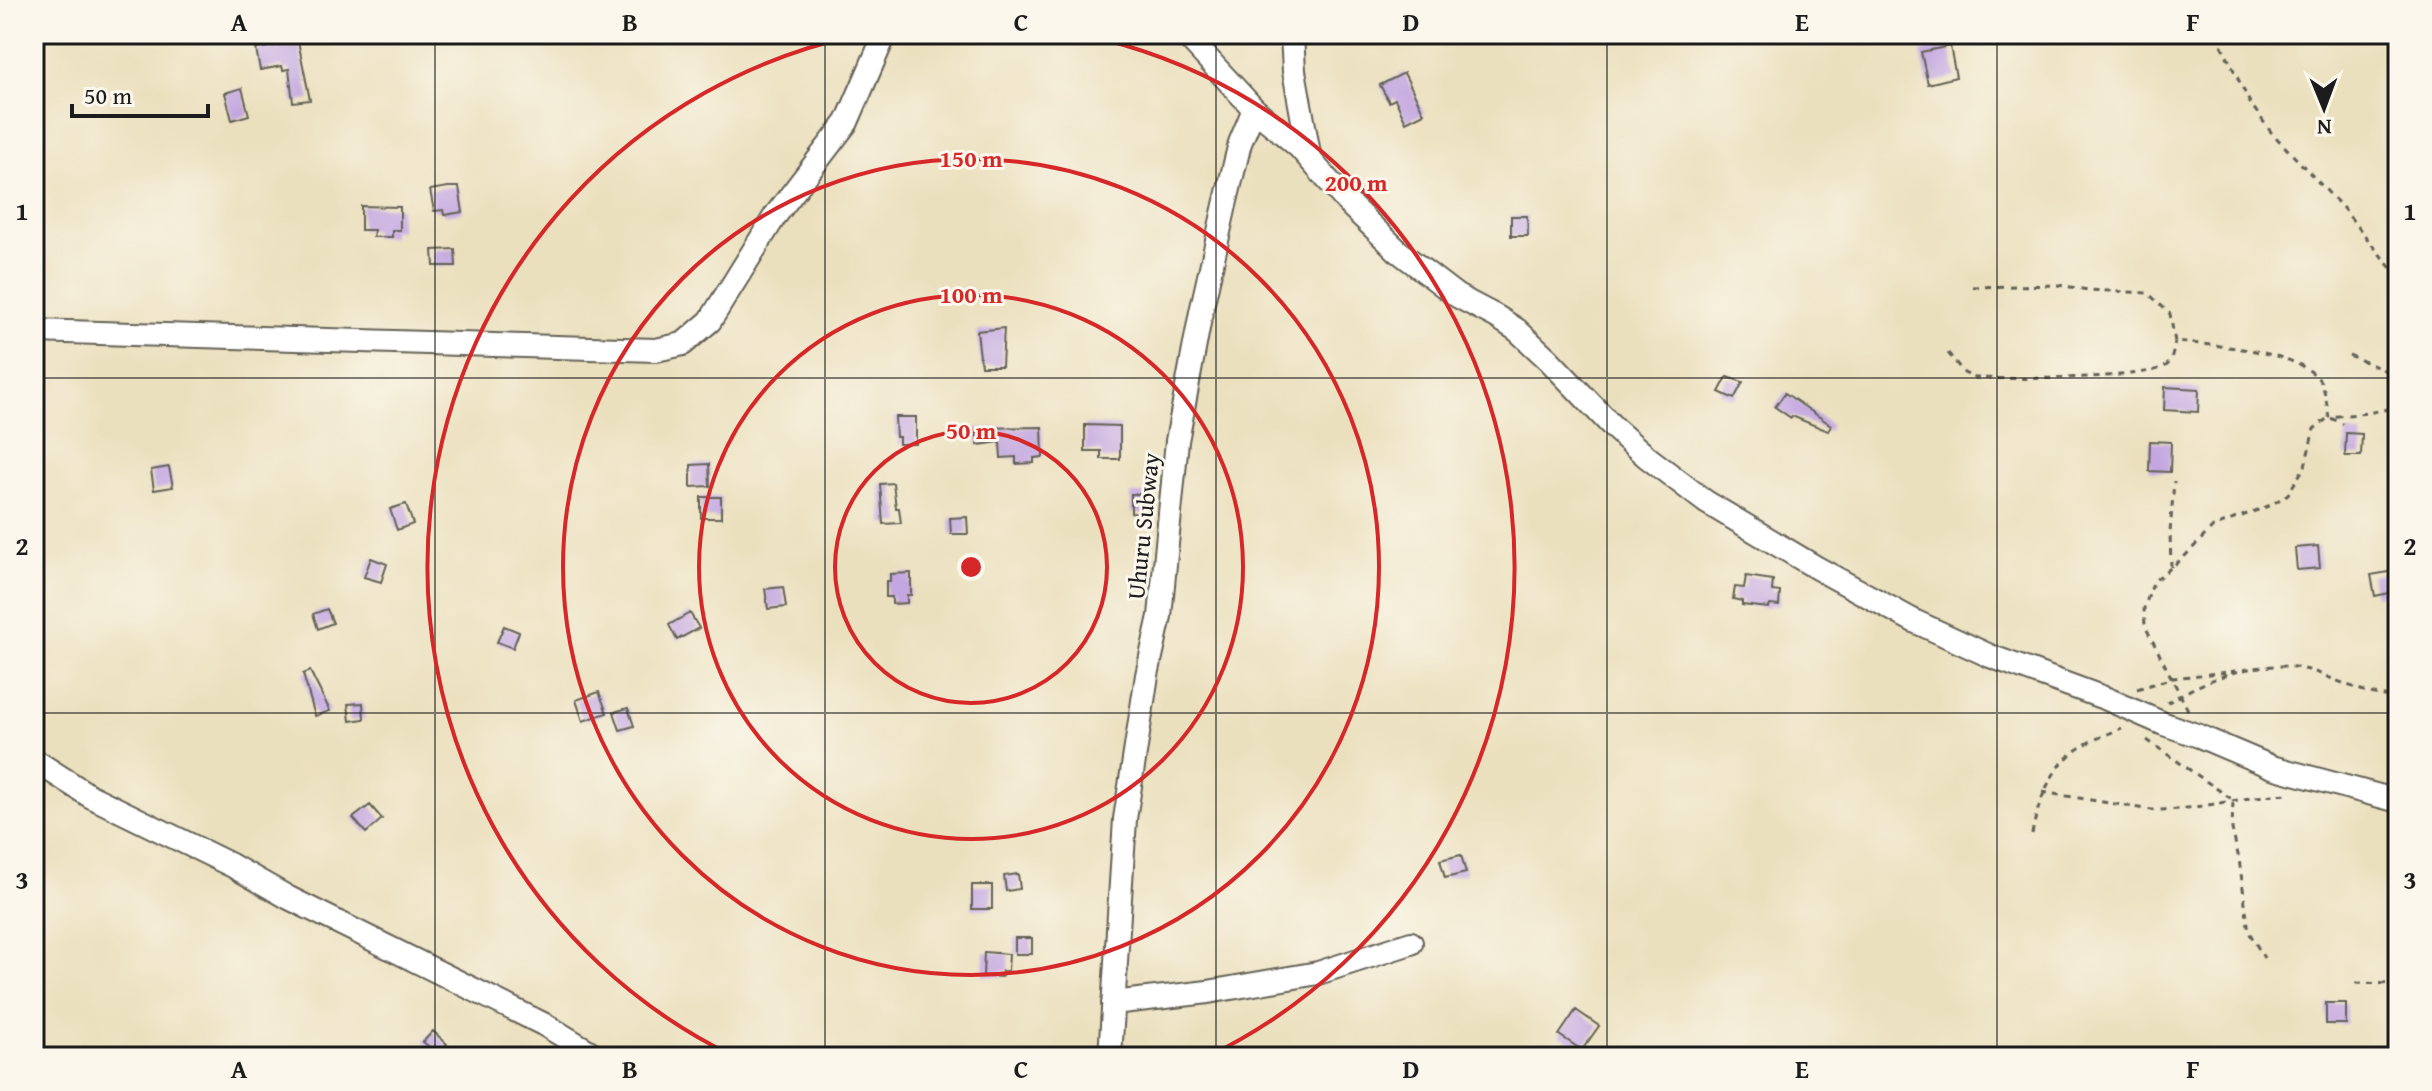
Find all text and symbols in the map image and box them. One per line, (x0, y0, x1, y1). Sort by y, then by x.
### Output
text: A (231, 2, 248, 41)
text: B (622, 2, 638, 41)
text: C (1014, 2, 1028, 41)
text: D (1403, 2, 1419, 41)
text: E (1795, 2, 1809, 41)
text: F (2186, 2, 2200, 41)
scale bar (72, 68, 208, 118)
north arrow (2284, 68, 2364, 148)
text: 50 m (84, 78, 132, 113)
text: N (2316, 112, 2332, 144)
text: 150 m (939, 141, 1003, 176)
text: 200 m (1324, 165, 1388, 200)
text: 1 (15, 191, 29, 230)
text: 1 (2403, 191, 2417, 230)
text: 100 m (939, 277, 1003, 312)
text: 50 m (946, 413, 997, 448)
street label: Uhuru Subway (1118, 451, 1168, 601)
text: 2 (15, 526, 29, 565)
text: 2 (2403, 526, 2417, 565)
centre of rings (957, 553, 985, 581)
text: 3 (15, 860, 29, 899)
text: 3 (2403, 860, 2417, 899)
text: A (231, 1049, 248, 1088)
text: B (622, 1049, 638, 1088)
text: C (1014, 1049, 1028, 1088)
text: D (1403, 1049, 1419, 1088)
text: E (1795, 1049, 1809, 1088)
text: F (2186, 1049, 2200, 1088)

